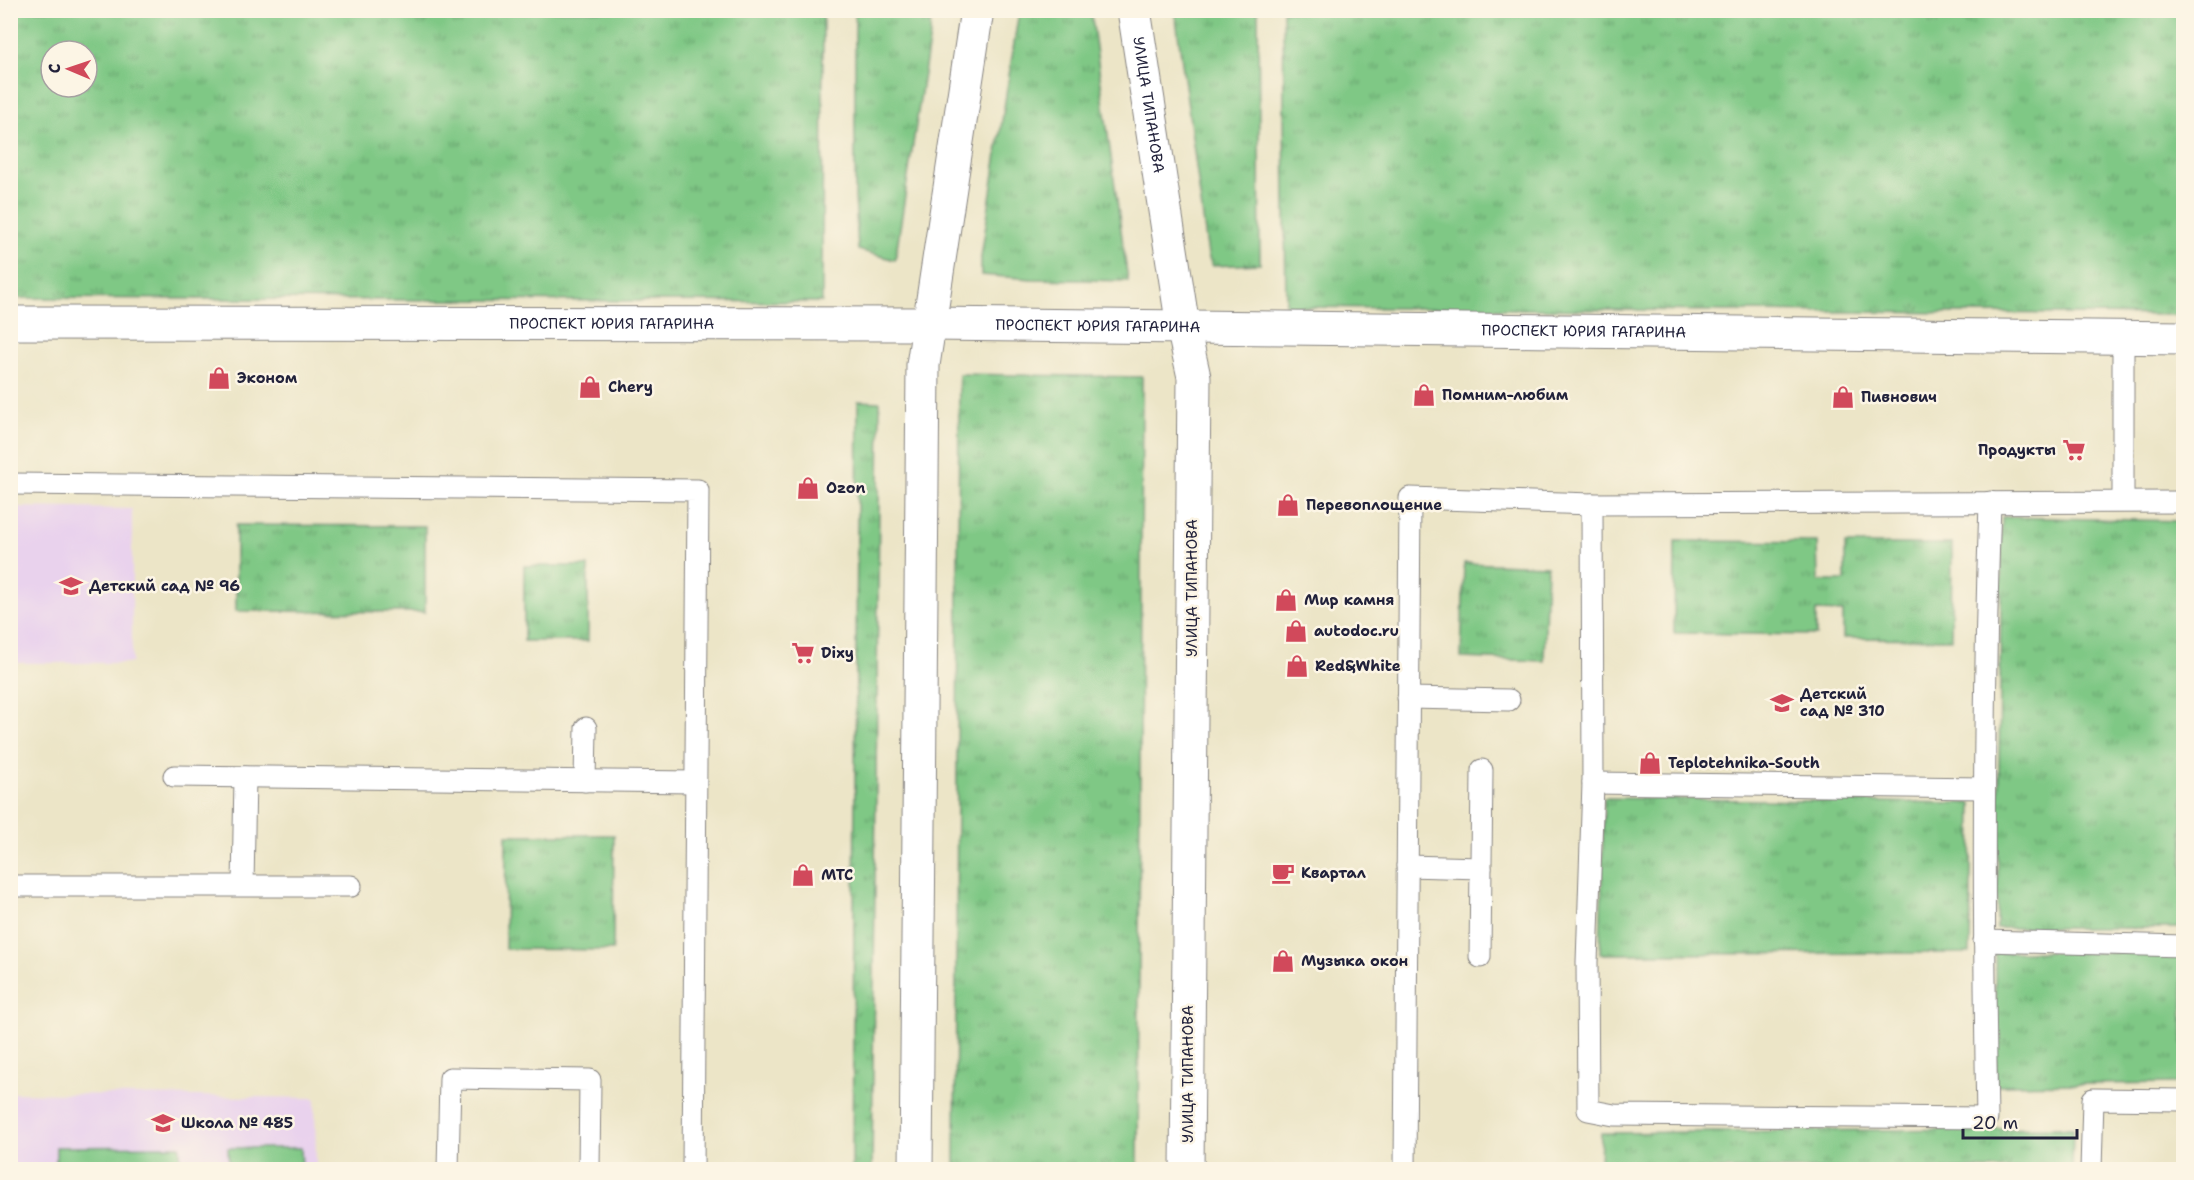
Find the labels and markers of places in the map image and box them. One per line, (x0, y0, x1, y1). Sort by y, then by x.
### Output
shop icon: Эконом (206, 365, 232, 391)
place label: Эконом (237, 368, 298, 388)
shop icon: Chery (577, 374, 603, 400)
place label: Chery (608, 377, 653, 397)
shop icon: Помним-любим (1411, 382, 1437, 408)
shop icon: Пивнович (1830, 384, 1856, 410)
place label: Помним-любим (1442, 385, 1569, 405)
place label: Пивнович (1861, 387, 1937, 407)
supermarket icon: Продукты (2061, 437, 2087, 463)
place label: Продукты (1978, 440, 2056, 460)
shop icon: Ozon (795, 475, 821, 501)
place label: Ozon (826, 478, 866, 498)
shop icon: Перевоплощение (1275, 492, 1301, 518)
place label: Перевоплощение (1306, 495, 1442, 515)
school or university icon: Детский сад № 96 (58, 573, 84, 599)
place label: Детский сад № 96 (89, 576, 240, 596)
shop icon: Мир камня (1273, 587, 1299, 613)
place label: Мир камня (1304, 590, 1395, 610)
shop icon: autodoc.ru (1283, 618, 1309, 644)
place label: autodoc.ru (1314, 621, 1399, 641)
supermarket icon: Dixy (790, 640, 816, 666)
place label: Dixy (821, 643, 854, 663)
shop icon: Red&White (1284, 653, 1310, 679)
place label: Red&White (1315, 656, 1401, 676)
place label: Детский сад № 310 (1800, 684, 1885, 721)
school or university icon: Детский сад № 310 (1769, 690, 1795, 716)
shop icon: Teplotehnika-South (1637, 750, 1663, 776)
place label: Teplotehnika-South (1668, 753, 1820, 773)
cafe icon: Квартал (1270, 860, 1296, 886)
shop icon: МТС (790, 862, 816, 888)
place label: Квартал (1301, 863, 1366, 883)
place label: МТС (821, 865, 853, 885)
shop icon: Музыка окон (1270, 948, 1296, 974)
place label: Музыка окон (1301, 951, 1408, 971)
school or university icon: Школа № 485 (150, 1110, 176, 1136)
place label: Школа № 485 (181, 1113, 293, 1133)

